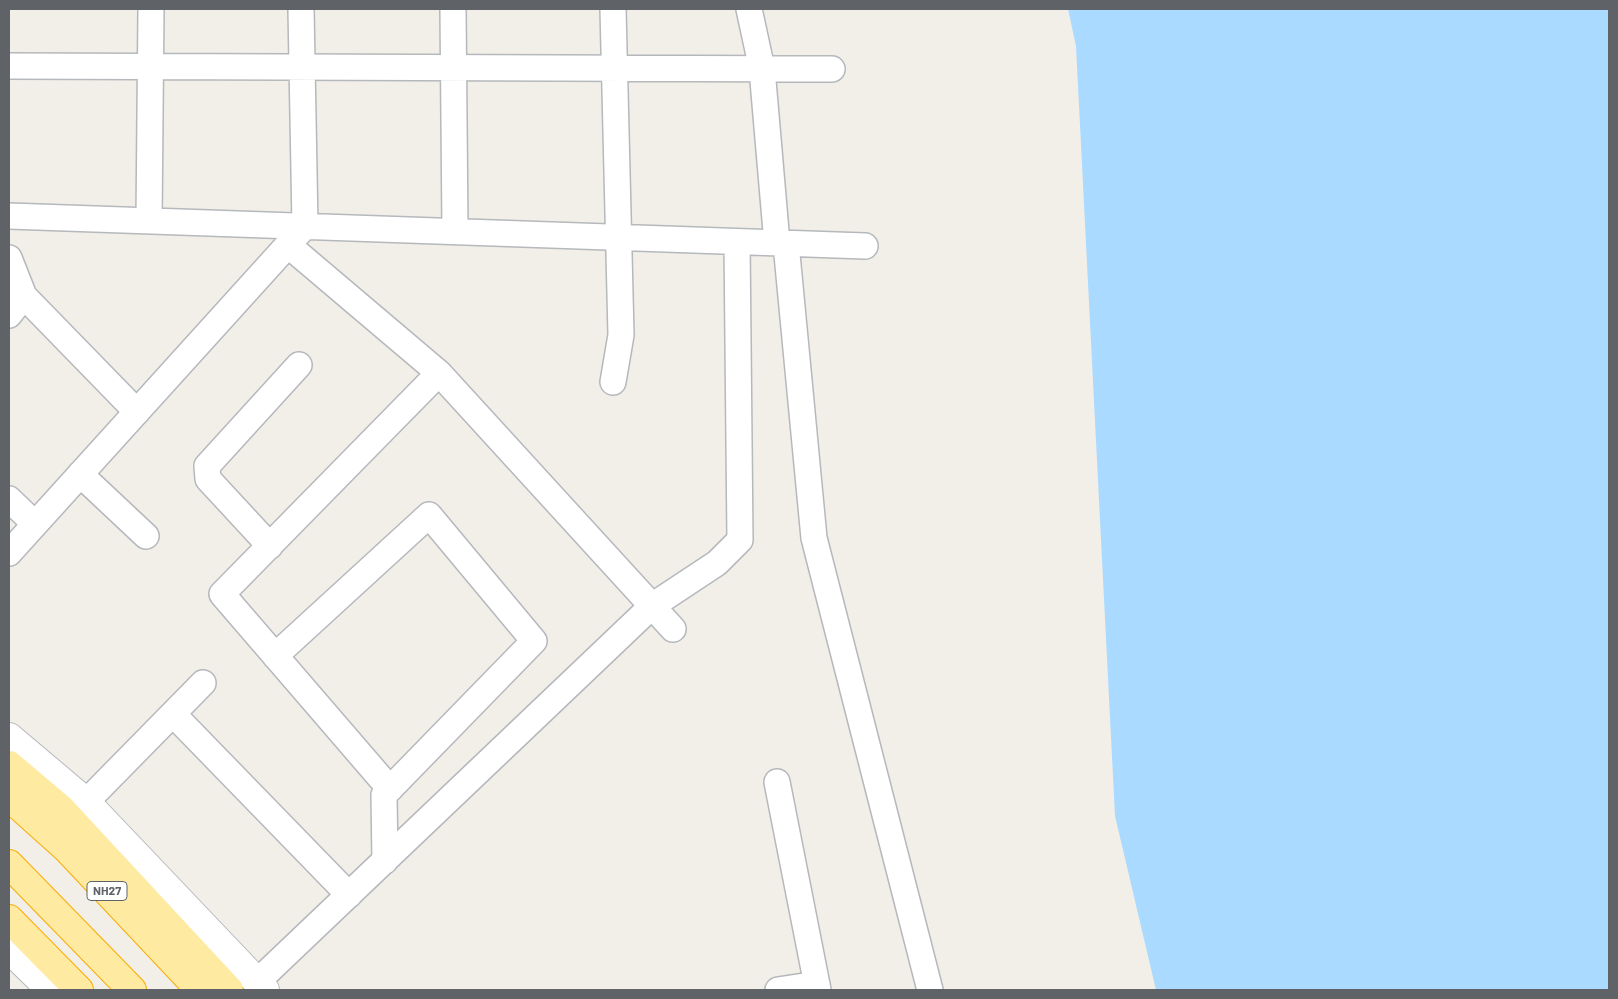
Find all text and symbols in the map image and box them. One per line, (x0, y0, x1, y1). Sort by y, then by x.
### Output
road number: NH27 (87, 881, 127, 900)

